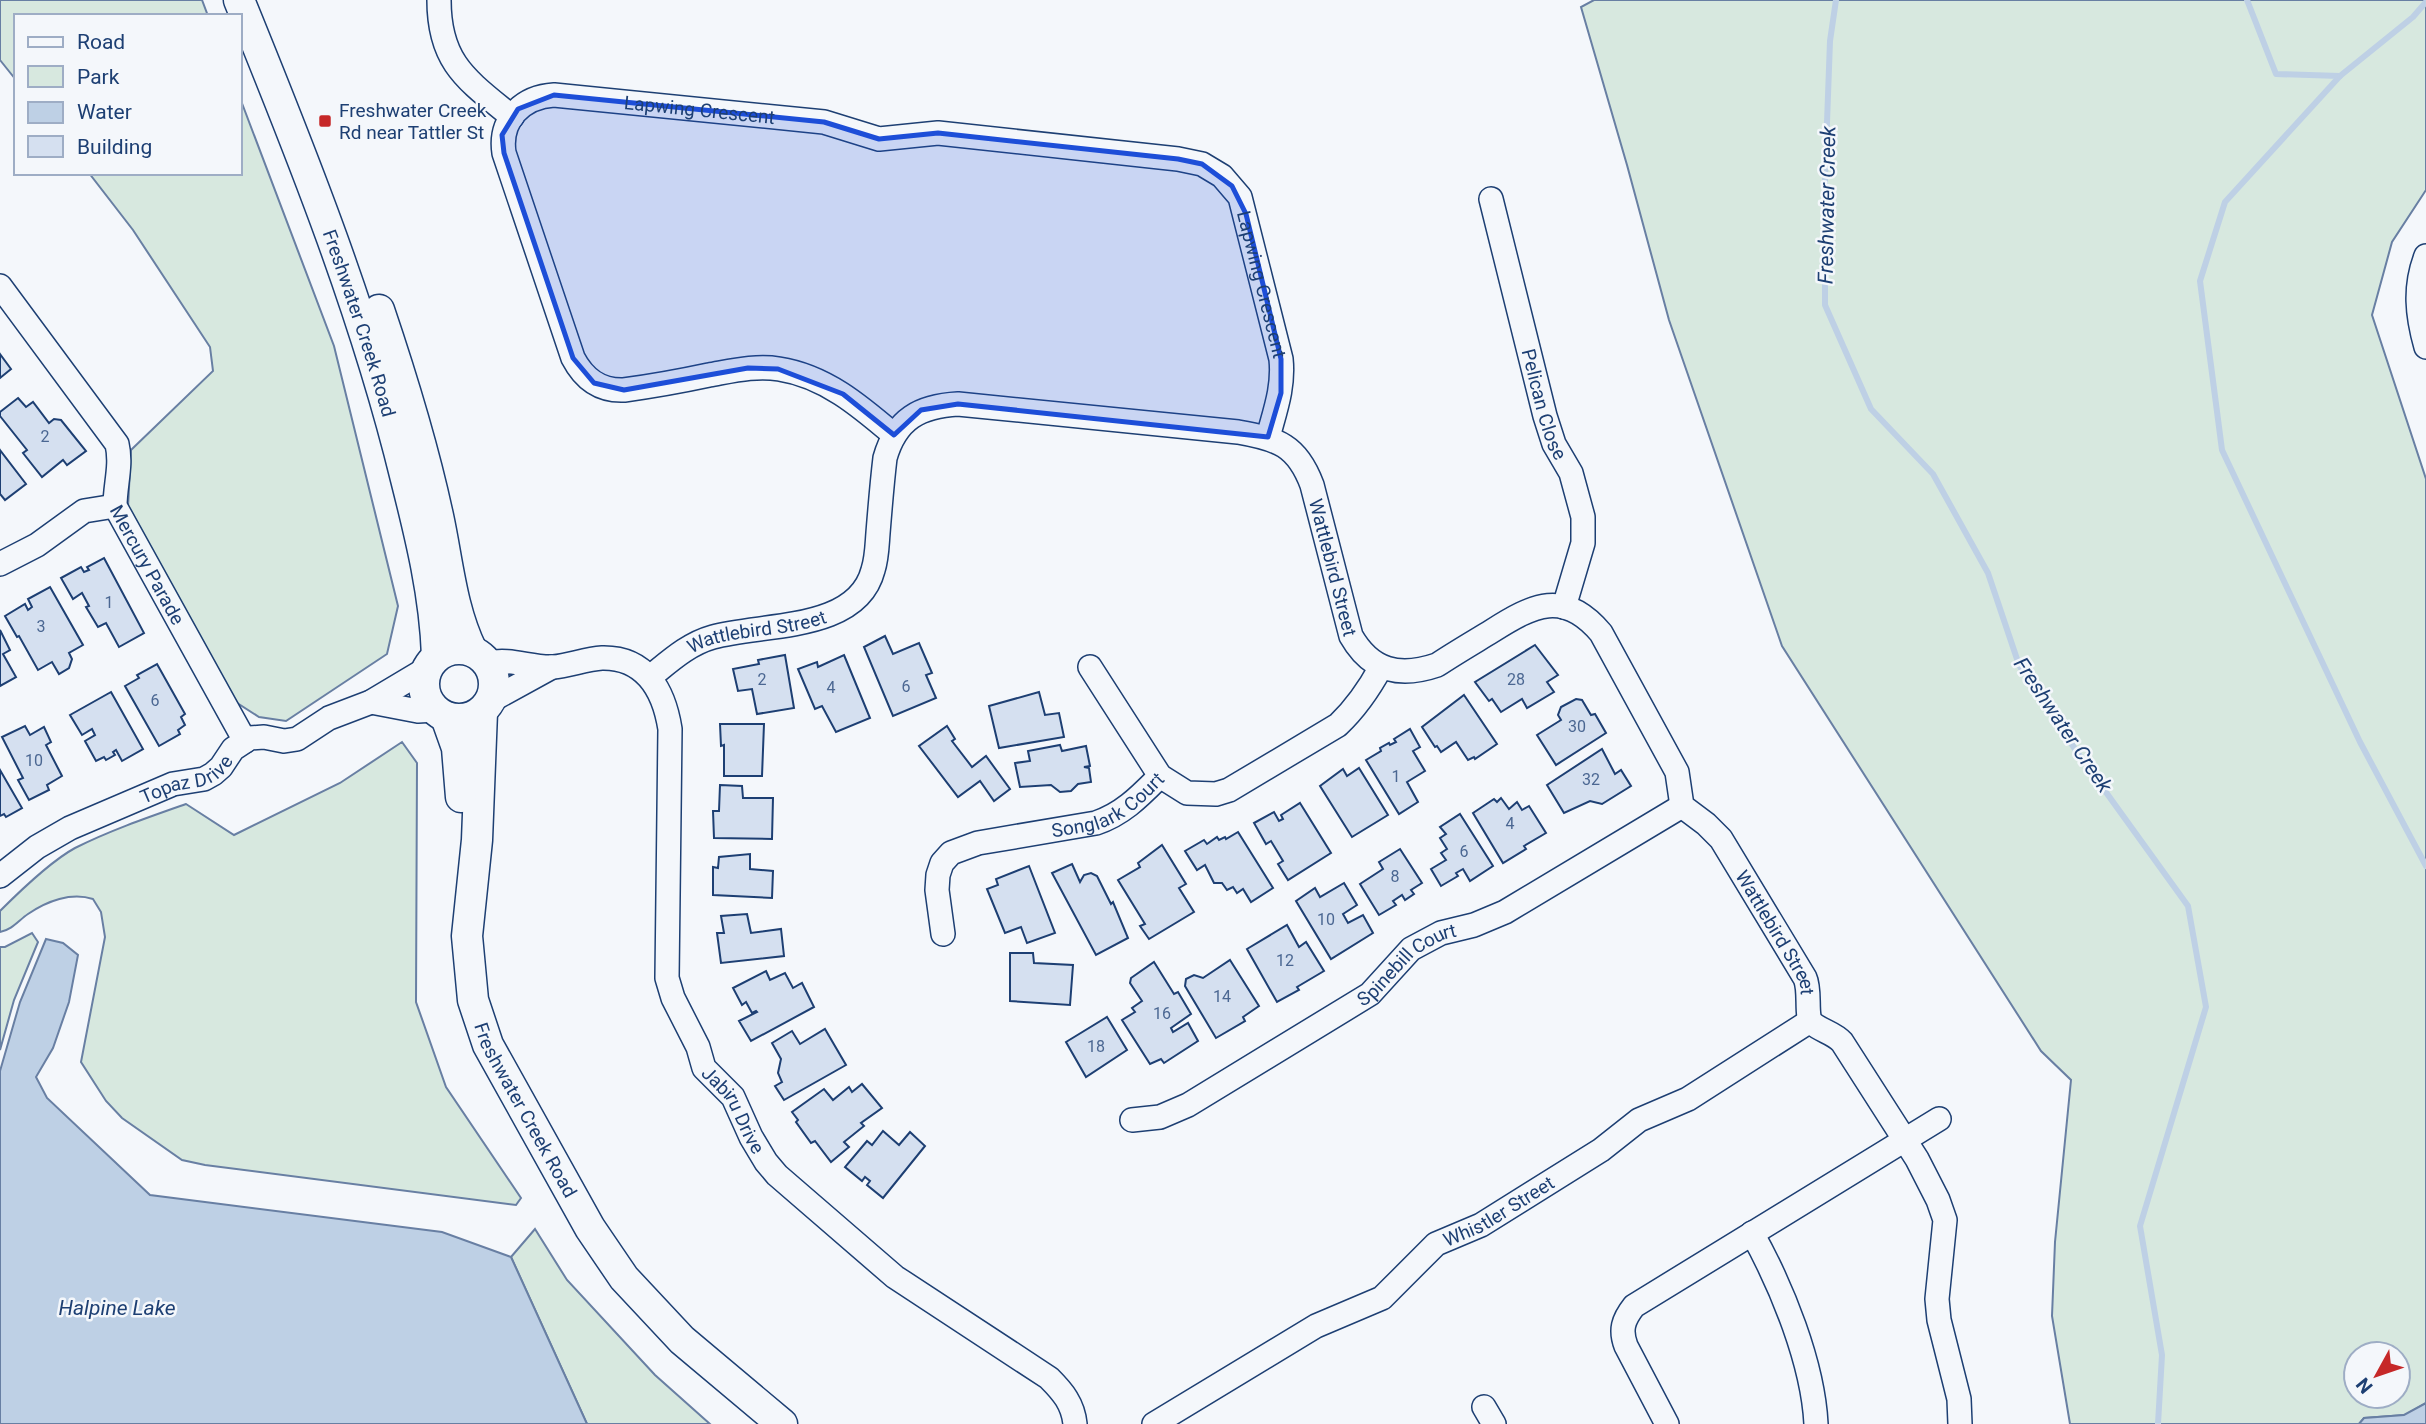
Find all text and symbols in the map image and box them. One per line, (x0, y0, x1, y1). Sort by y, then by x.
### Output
legend (14, 14, 242, 175)
text: Road (77, 30, 125, 54)
text: Park (77, 65, 120, 89)
street label: Lapwing Crescent (623, 91, 776, 129)
place label: Freshwater Creek Rd near Tattler St (339, 99, 487, 144)
text: Water (77, 100, 132, 124)
marker: Freshwater Creek Rd near Tattler St (317, 113, 333, 129)
water label: Freshwater Creek (1814, 125, 1840, 284)
text: Building (77, 135, 152, 159)
street label: Lapwing Crescent (1232, 208, 1291, 361)
street label: Freshwater Creek Road (318, 226, 400, 420)
street label: Pelican Close (1517, 347, 1572, 464)
house number: 2 (41, 427, 50, 446)
street label: Wattlebird Street (1304, 496, 1362, 639)
street label: Mercury Parade (105, 501, 189, 629)
house number: 1 (105, 593, 114, 612)
street label: Wattlebird Street (683, 605, 829, 658)
house number: 3 (37, 617, 46, 636)
water label: Freshwater Creek (2009, 653, 2118, 798)
house number: 2 (758, 670, 767, 689)
house number: 28 (1507, 670, 1525, 689)
house number: 6 (902, 677, 911, 696)
house number: 4 (827, 678, 836, 697)
house number: 6 (151, 691, 160, 710)
house number: 30 (1568, 717, 1586, 736)
house number: 10 (25, 751, 43, 770)
street label: Topaz Drive (137, 751, 238, 809)
house number: 1 (1392, 767, 1401, 786)
street label: Songlark Court (1050, 768, 1169, 842)
house number: 32 (1582, 770, 1600, 789)
house number: 4 (1506, 814, 1515, 833)
house number: 6 (1460, 842, 1469, 861)
street label: Wattlebird Street (1731, 866, 1819, 996)
house number: 8 (1391, 867, 1400, 886)
house number: 10 (1317, 910, 1335, 929)
street label: Spinebill Court (1353, 919, 1458, 1011)
house number: 12 (1276, 951, 1294, 970)
house number: 14 (1213, 987, 1231, 1006)
house number: 16 (1153, 1004, 1171, 1023)
street label: Freshwater Creek Road (469, 1019, 582, 1202)
house number: 18 (1087, 1037, 1105, 1056)
street label: Jabiru Drive (697, 1061, 769, 1158)
street label: Whistler Street (1440, 1171, 1558, 1252)
water label: Halpine Lake (58, 1296, 176, 1320)
north arrow (2342, 1340, 2412, 1410)
text: N (2351, 1373, 2377, 1398)

